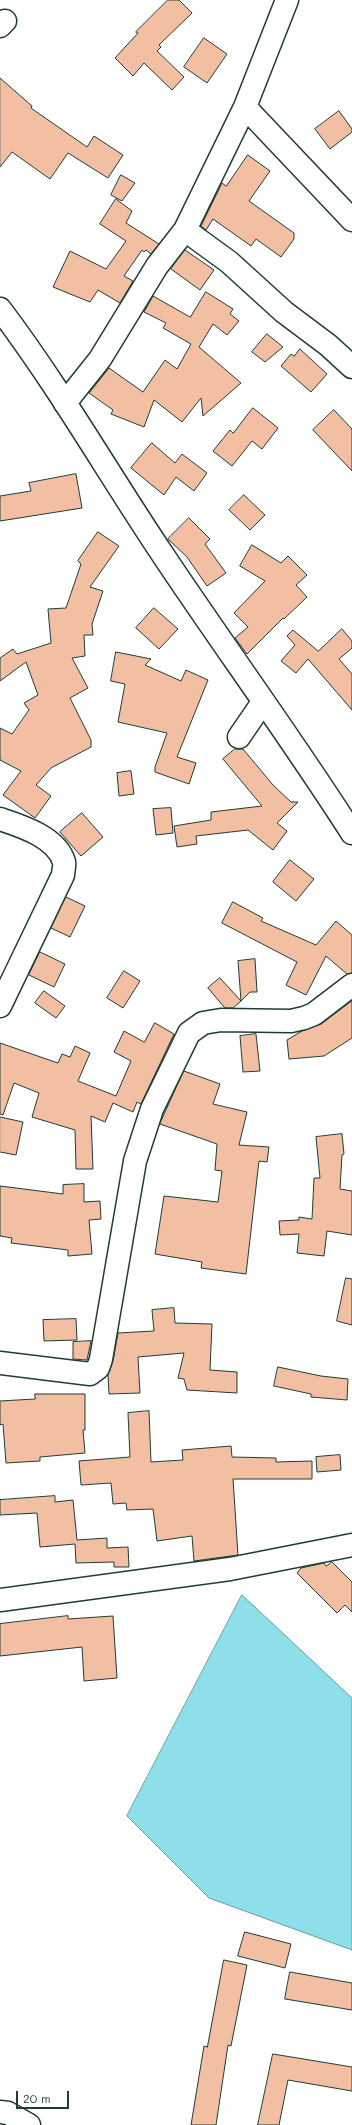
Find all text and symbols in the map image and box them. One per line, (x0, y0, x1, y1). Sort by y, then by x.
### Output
scale bar (18, 2083, 71, 2109)
text: 20 m (23, 2090, 51, 2106)

